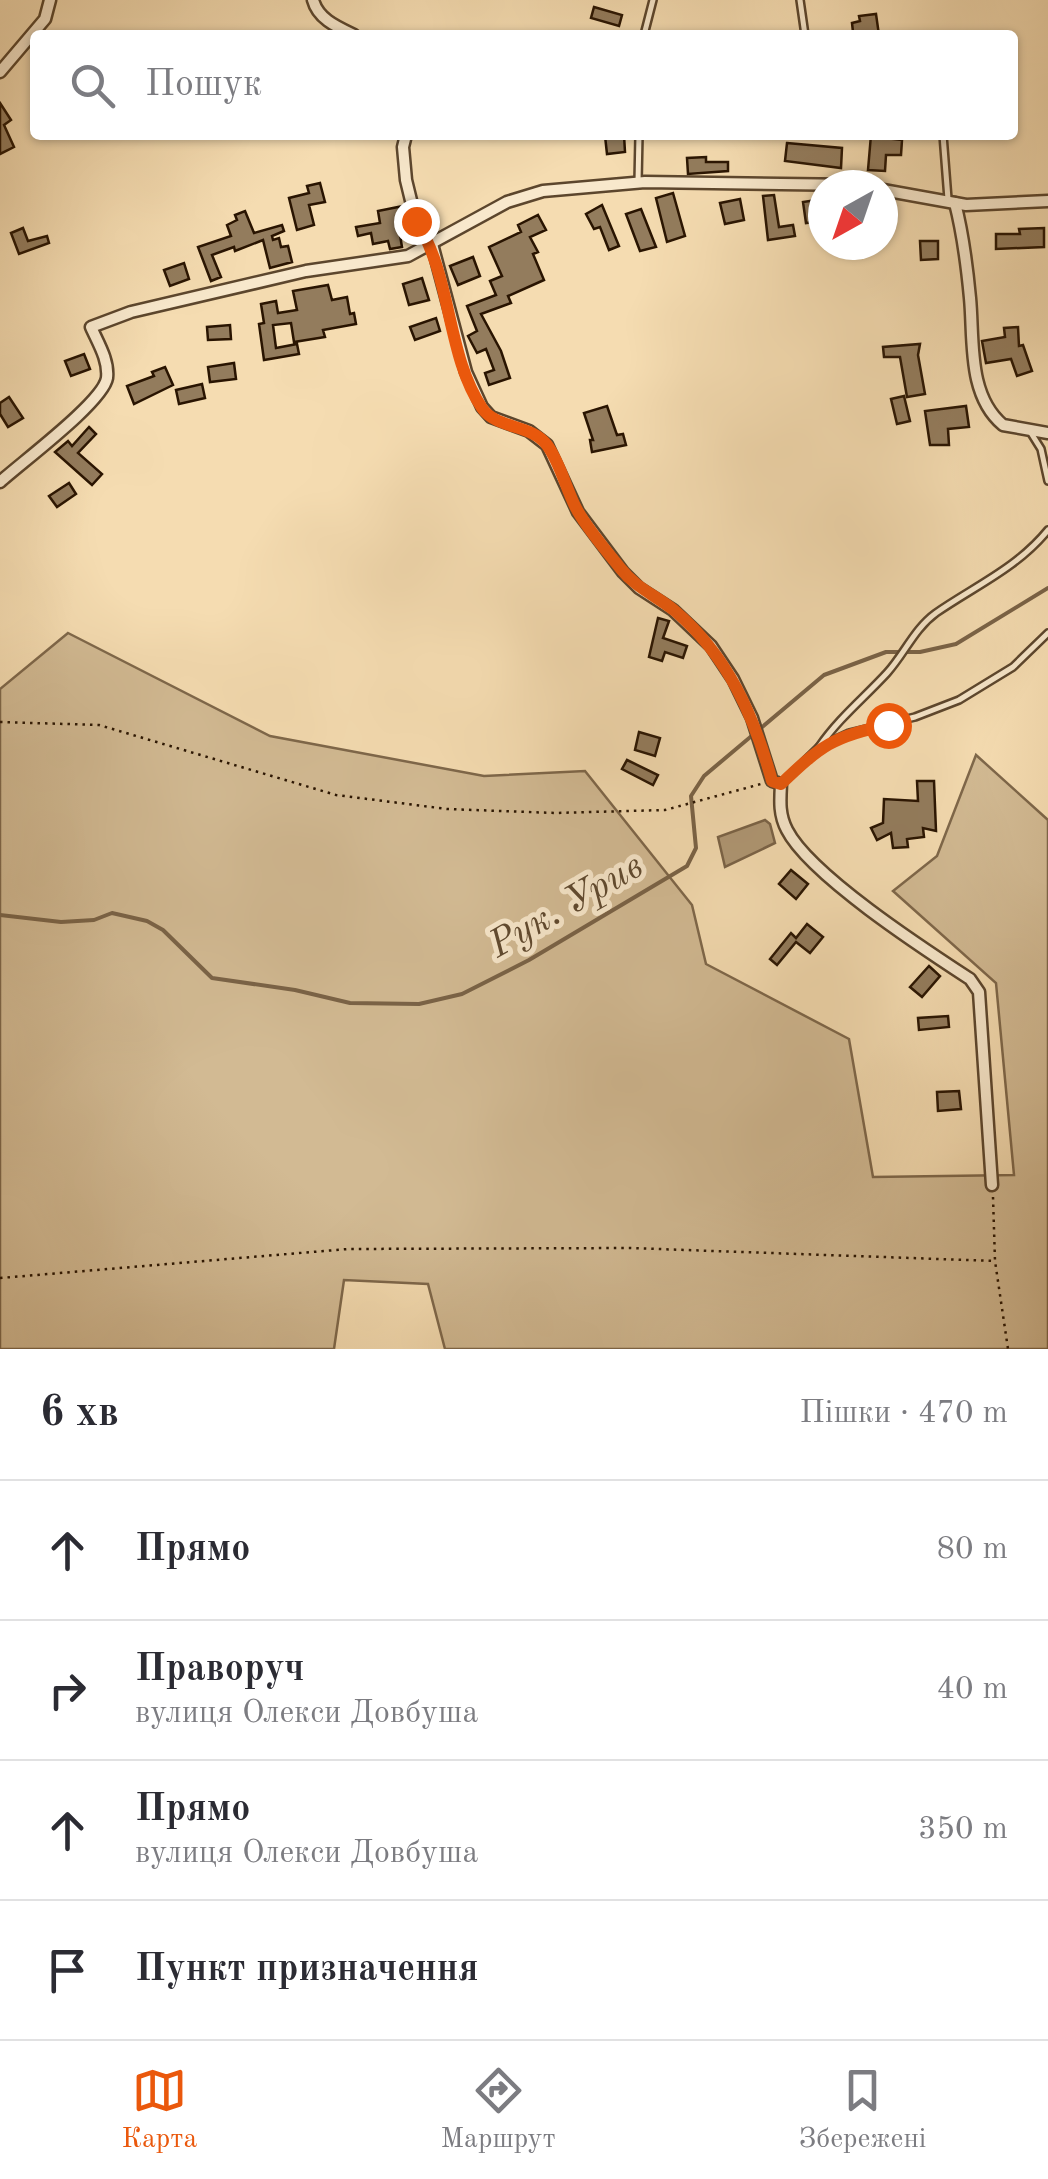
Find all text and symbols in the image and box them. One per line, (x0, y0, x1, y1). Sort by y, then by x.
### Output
search box (30, 30, 1018, 140)
icon: search (65, 58, 120, 113)
text: Пошук (145, 66, 262, 104)
north arrow (808, 170, 898, 260)
route end (394, 199, 440, 245)
route start (866, 703, 912, 749)
water label: Рук. Урив (482, 847, 650, 966)
text: 6 хв (40, 1393, 119, 1435)
text: Пішки · 470 m (800, 1398, 1008, 1430)
icon: ahead (40, 1523, 95, 1578)
text: Прямо (135, 1531, 250, 1569)
text: 80 m (937, 1534, 1008, 1566)
text: Праворуч (135, 1651, 304, 1689)
icon: right (40, 1663, 95, 1718)
text: 40 m (937, 1674, 1008, 1706)
text: вулиця Олекси Довбуша (135, 1698, 478, 1730)
text: Прямо (135, 1791, 250, 1829)
icon: ahead (40, 1803, 95, 1858)
text: 350 m (918, 1814, 1008, 1846)
text: вулиця Олекси Довбуша (135, 1838, 478, 1870)
icon: arrive (40, 1943, 95, 1998)
text: Пункт призначення (135, 1951, 479, 1989)
tab: Карта (122, 2063, 197, 2158)
tab: Маршрут (441, 2063, 556, 2158)
tab: Збережені (799, 2063, 926, 2158)

